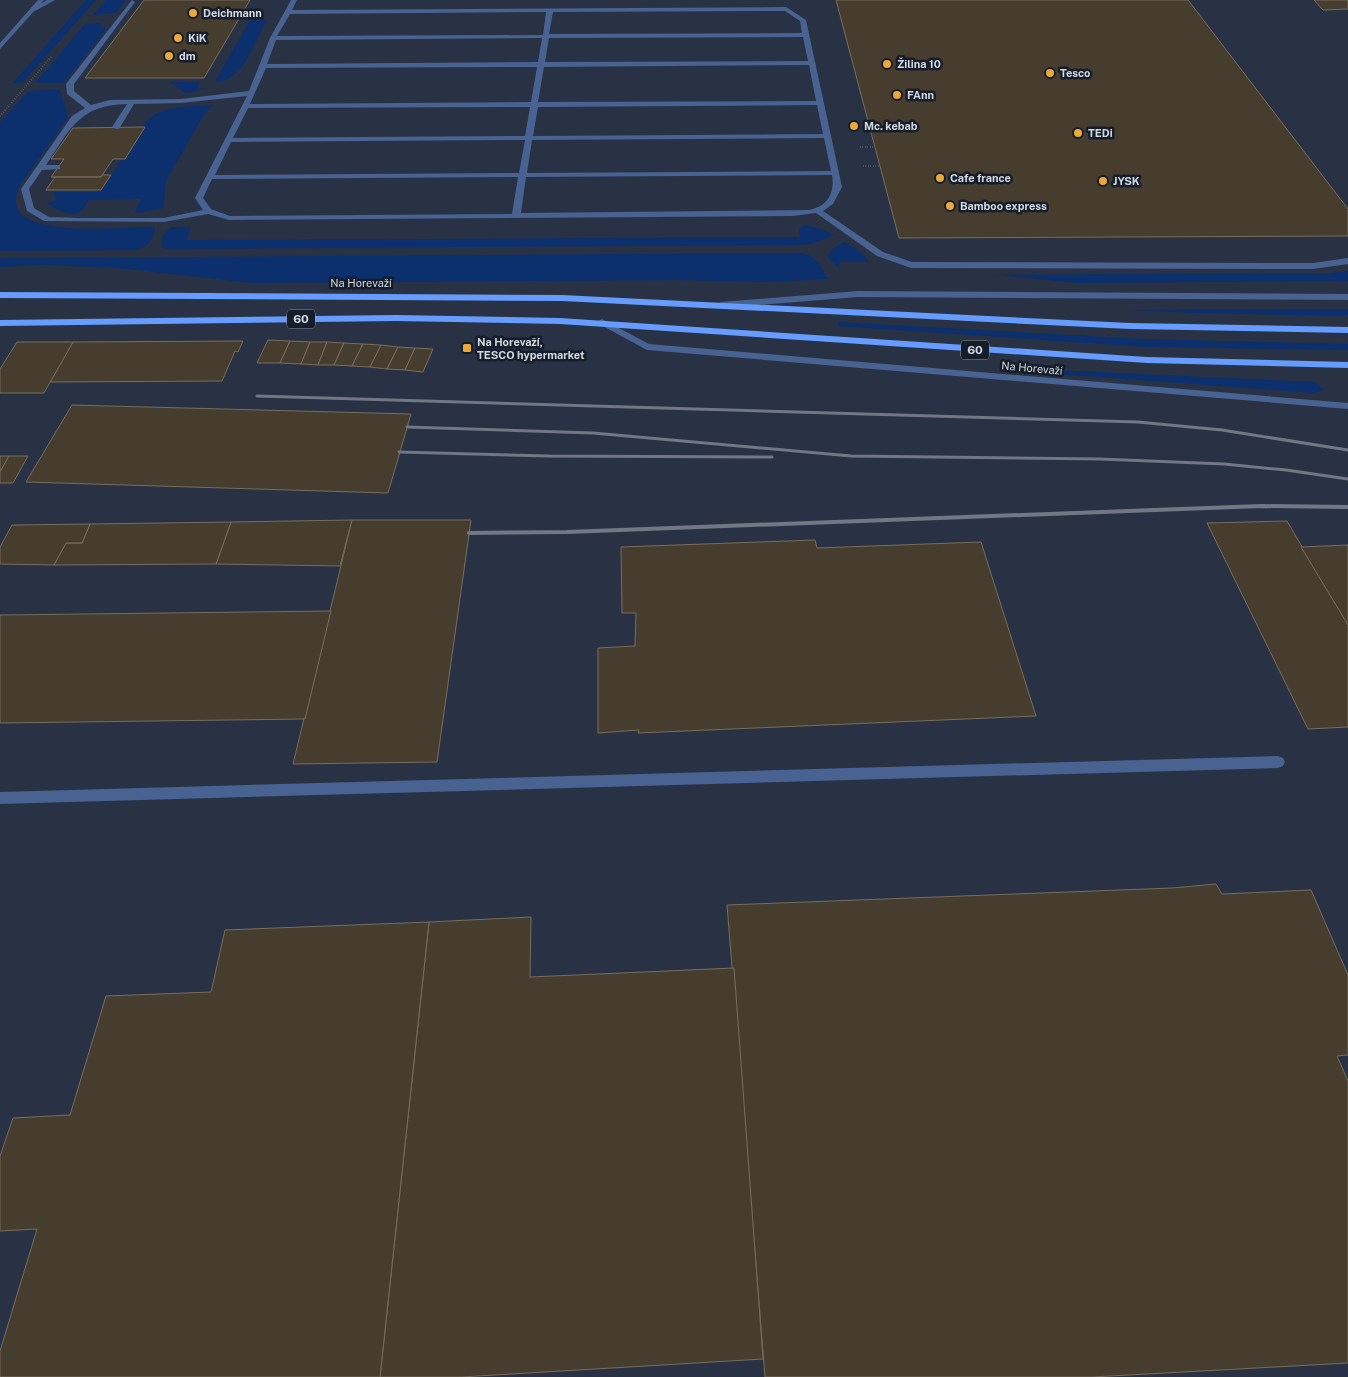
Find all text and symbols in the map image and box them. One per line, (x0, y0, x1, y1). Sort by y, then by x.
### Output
marker: Deichmann (187, 7, 199, 19)
place label: Deichmann (203, 7, 262, 19)
marker: KiK (172, 32, 184, 44)
place label: KiK (188, 32, 207, 44)
marker: dm (163, 50, 175, 62)
place label: dm (179, 50, 196, 62)
place label: Žilina 10 (897, 57, 941, 70)
marker: Žilina 10 (881, 58, 893, 70)
marker: Tesco (1044, 67, 1056, 79)
place label: Tesco (1060, 67, 1090, 79)
marker: FAnn (891, 89, 903, 101)
place label: FAnn (907, 89, 934, 101)
marker: Mc. kebab (848, 120, 860, 132)
place label: Mc. kebab (864, 120, 918, 132)
marker: TEDi (1072, 127, 1084, 139)
place label: TEDi (1088, 127, 1113, 139)
marker: Cafe france (934, 172, 946, 184)
place label: Cafe france (950, 172, 1011, 184)
marker: JYSK (1097, 175, 1109, 187)
place label: JYSK (1113, 175, 1140, 187)
marker: Bamboo express (944, 200, 956, 212)
place label: Bamboo express (960, 200, 1047, 212)
street label: Na Horevaží (330, 277, 392, 289)
road number: 60 (287, 310, 315, 328)
place label: Na Horevaží, TESCO hypermarket (477, 336, 585, 361)
road number: 60 (961, 340, 989, 360)
marker: Na Horevaží, TESCO hypermarket (461, 342, 473, 354)
street label: Na Horevaží (1001, 359, 1063, 377)

